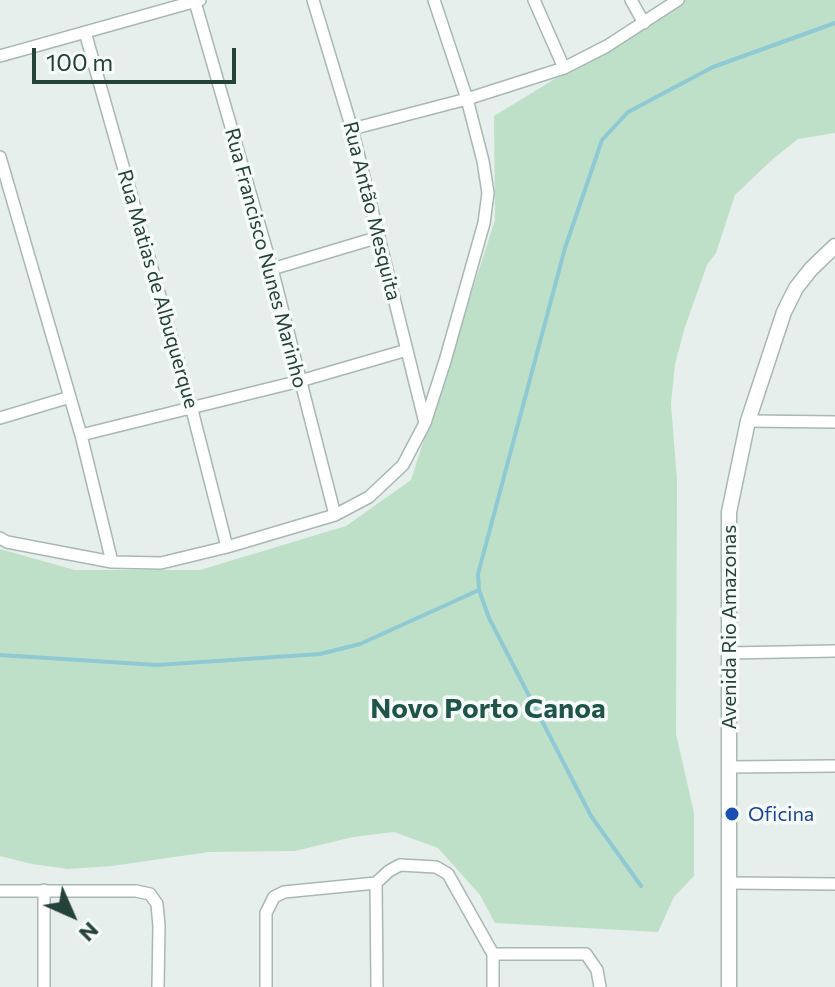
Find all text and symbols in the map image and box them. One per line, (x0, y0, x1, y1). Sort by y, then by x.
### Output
scale bar (36, 32, 240, 82)
text: 100 m (46, 47, 113, 76)
street label: Rua Antão Mesquita (338, 119, 406, 303)
street label: Rua Francisco Nunes Marinho (220, 125, 312, 391)
street label: Rua Matias de Albuquerque (112, 167, 204, 411)
street label: Avenida Rio Amazonas (717, 525, 741, 729)
district label: Novo Porto Canoa (370, 692, 606, 726)
place label: Oficina (748, 802, 814, 826)
marker: Oficina (723, 805, 741, 823)
north arrow (32, 875, 112, 955)
text: N (74, 917, 105, 948)

